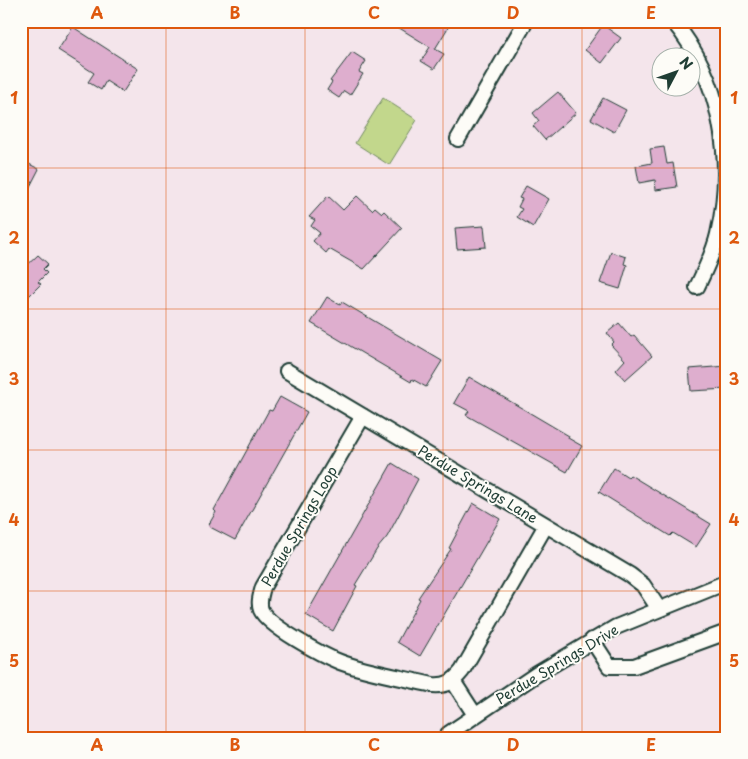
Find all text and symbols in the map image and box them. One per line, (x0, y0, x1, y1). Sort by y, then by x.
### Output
text: A (91, 0, 104, 24)
text: B (230, 0, 241, 24)
text: C (368, 0, 380, 24)
text: D (507, 0, 519, 24)
text: E (646, 0, 656, 24)
north arrow (650, 48, 700, 98)
text: N (675, 52, 698, 74)
text: 1 (10, 85, 18, 109)
text: 1 (730, 85, 738, 109)
text: 2 (8, 225, 20, 249)
text: 2 (728, 225, 740, 249)
text: 3 (9, 366, 19, 390)
text: 3 (729, 366, 739, 390)
street label: Perdue Springs Lane (414, 440, 542, 528)
street label: Perdue Springs Loop (256, 462, 342, 590)
text: 4 (9, 507, 20, 531)
text: 4 (729, 507, 740, 531)
street label: Perdue Springs Drive (492, 619, 622, 709)
text: 5 (9, 648, 19, 672)
text: 5 (729, 648, 739, 672)
text: A (91, 732, 104, 756)
text: B (230, 732, 241, 756)
text: C (368, 732, 380, 756)
text: D (507, 732, 519, 756)
text: E (646, 732, 656, 756)

